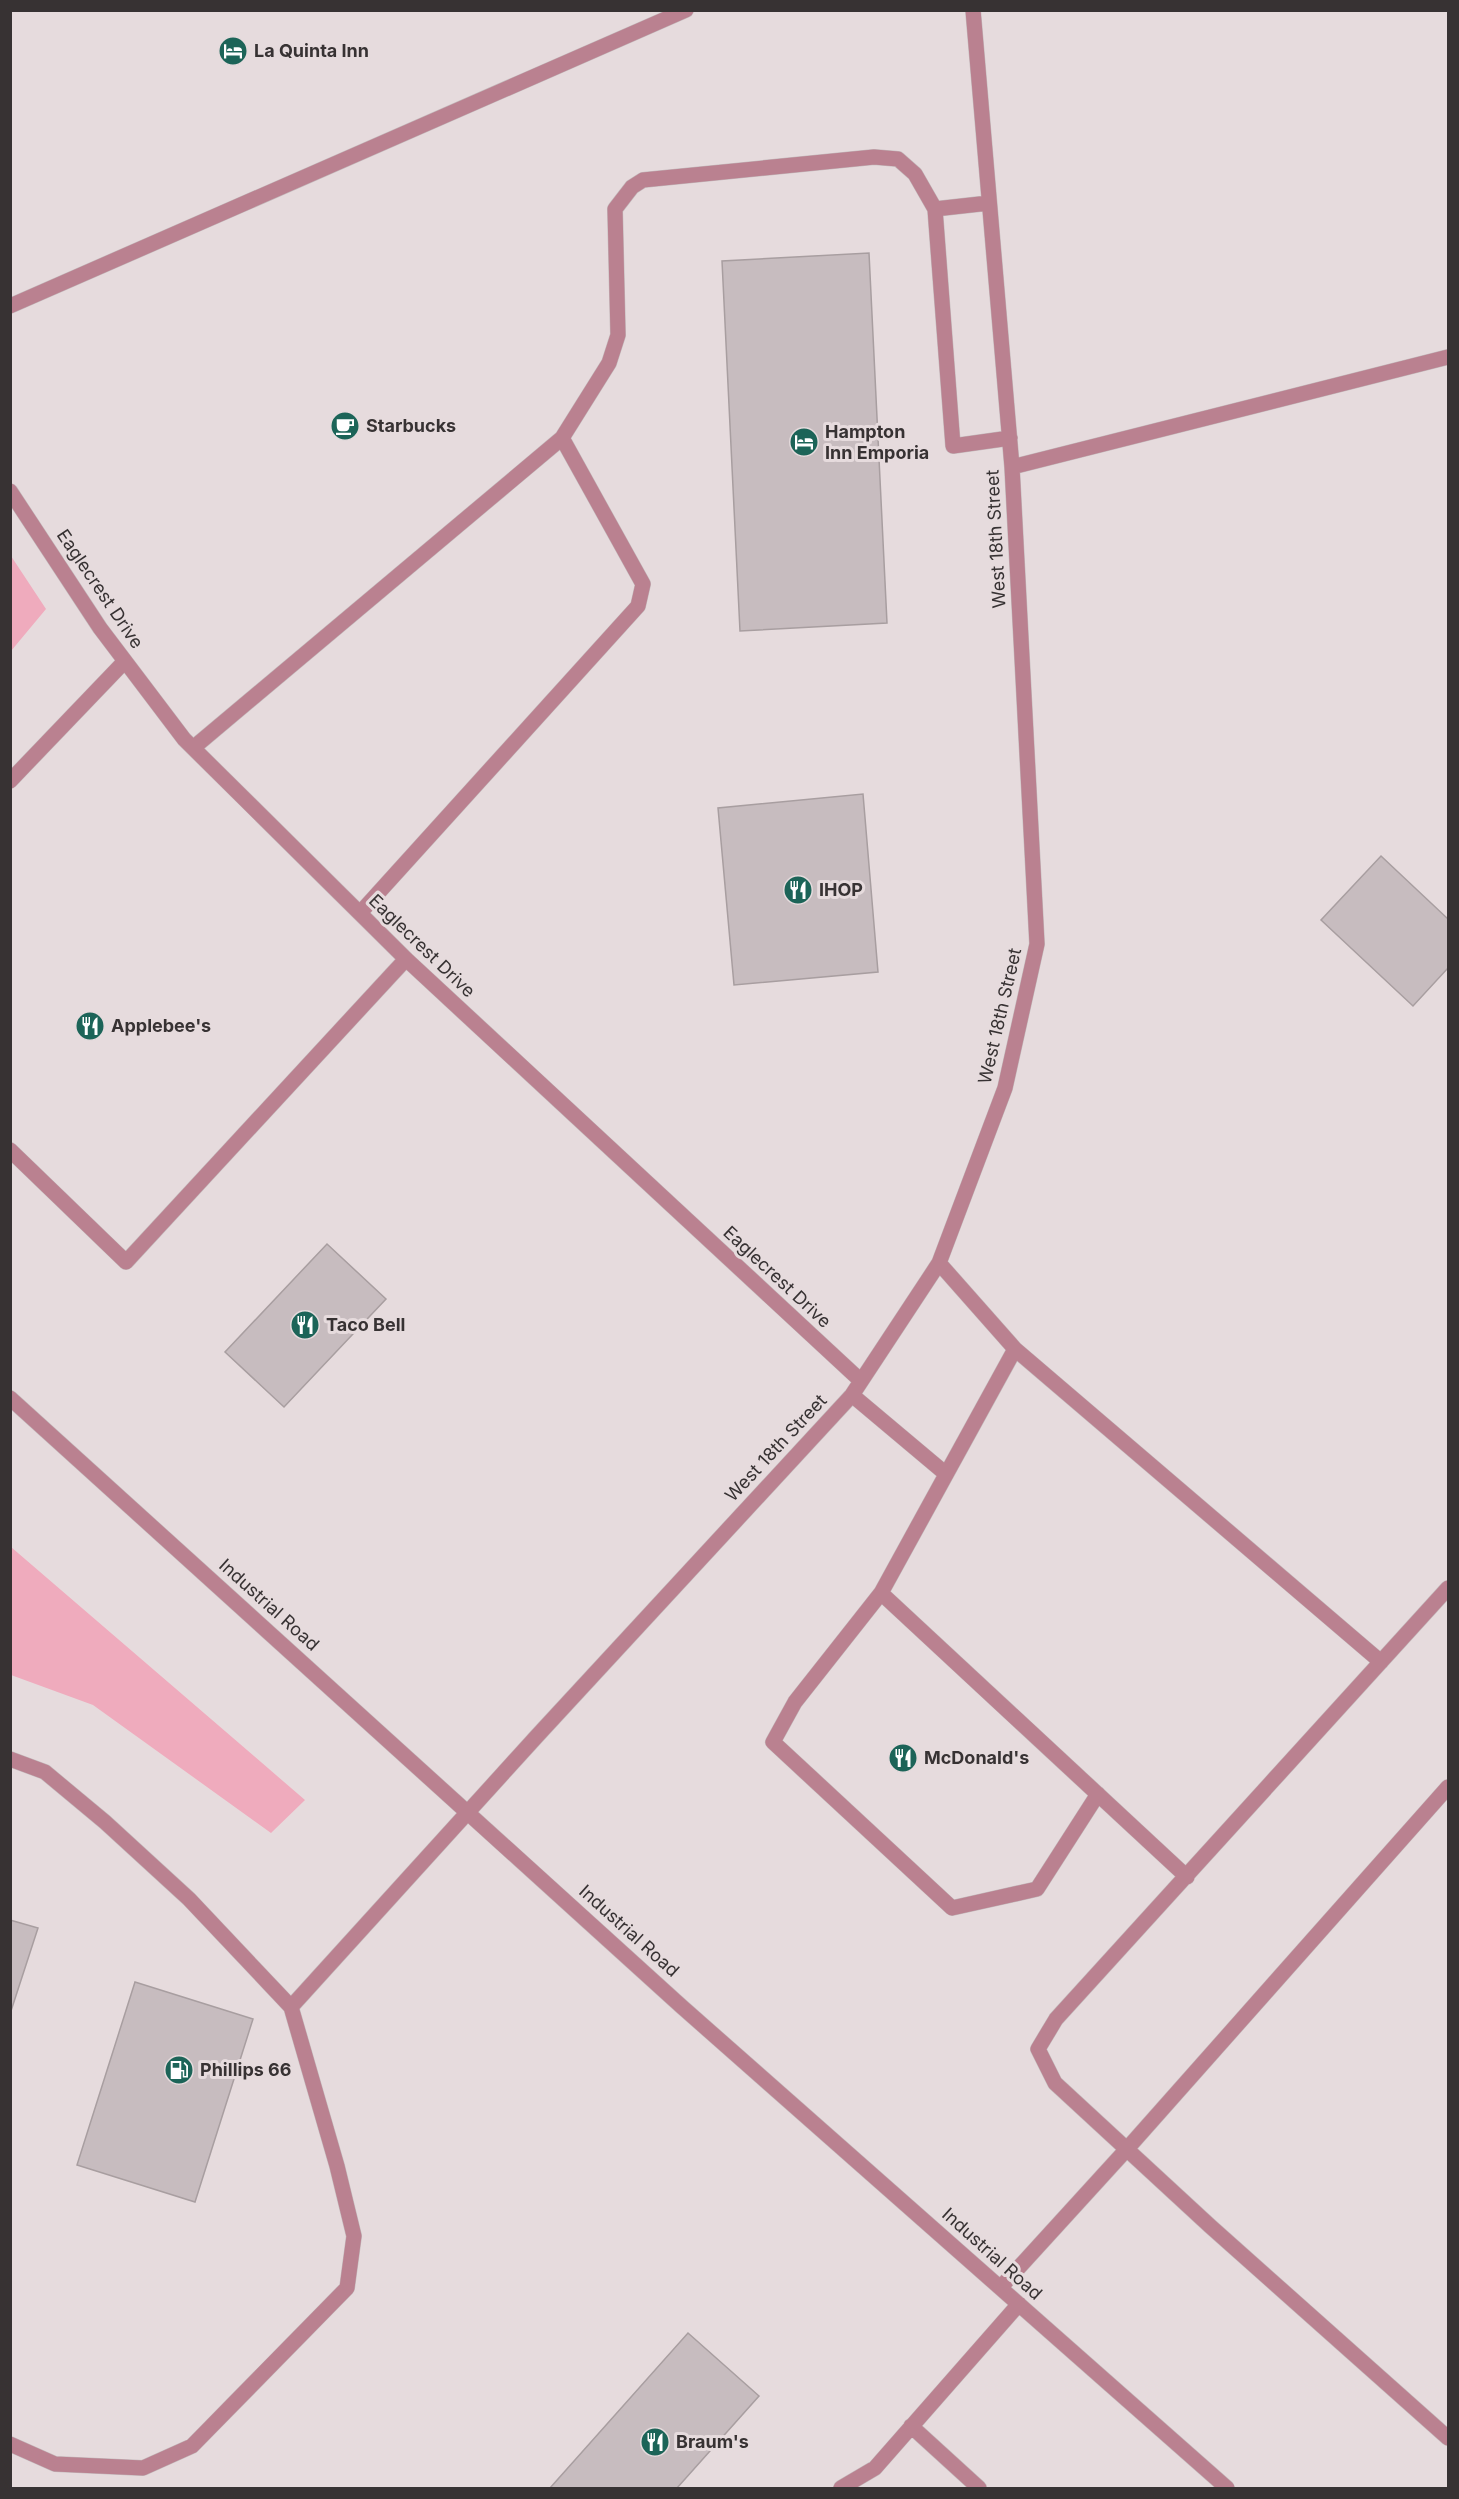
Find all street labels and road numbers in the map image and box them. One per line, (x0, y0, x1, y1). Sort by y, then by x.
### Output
street label: West 18th Street (981, 469, 1010, 609)
street label: Eaglecrest Drive (53, 525, 148, 652)
street label: Eaglecrest Drive (365, 890, 480, 1002)
street label: West 18th Street (974, 946, 1025, 1086)
street label: Eaglecrest Drive (719, 1221, 835, 1332)
street label: West 18th Street (721, 1390, 831, 1506)
street label: Industrial Road (215, 1554, 324, 1655)
street label: Industrial Road (575, 1880, 684, 1981)
street label: Industrial Road (938, 2203, 1047, 2304)

